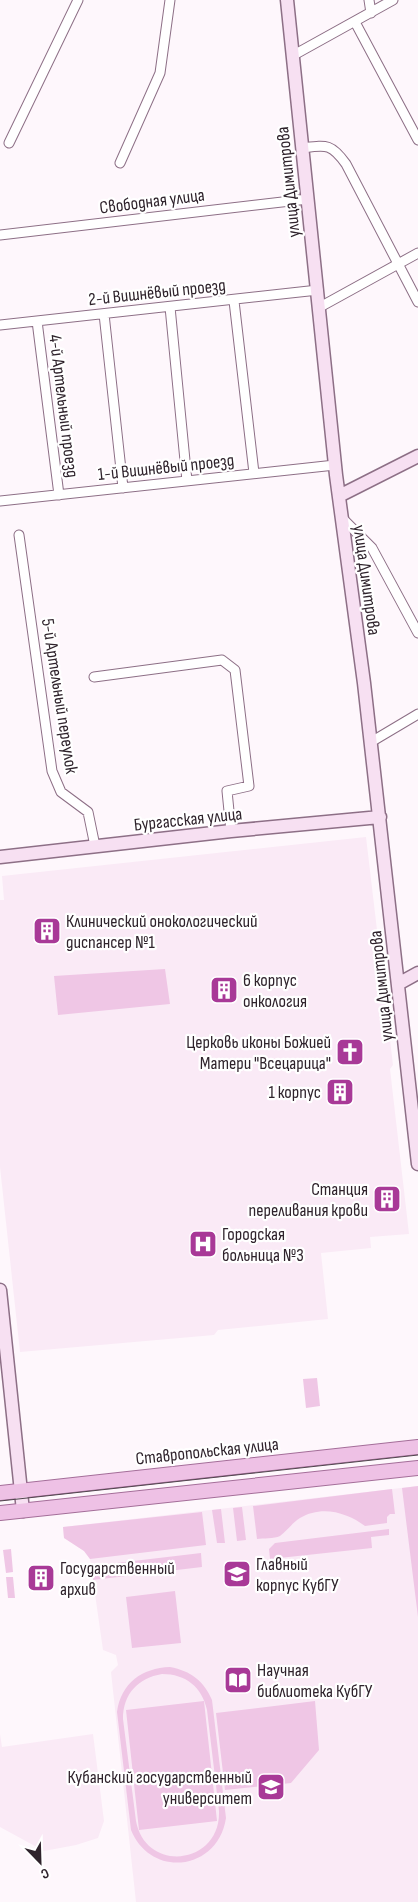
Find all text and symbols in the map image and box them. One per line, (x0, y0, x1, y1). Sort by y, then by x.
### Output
street label: улица Димитрова (272, 125, 305, 238)
street label: Свободная улица (98, 185, 206, 218)
street label: 2-й Вишнёвый проезд (87, 275, 227, 310)
street label: 4-й Артельный проезд (44, 333, 83, 479)
street label: 1-й Вишнёвый проезд (97, 450, 235, 485)
street label: улица Димитрова (348, 524, 385, 637)
street label: 5-й Артельный переулок (37, 617, 82, 775)
street label: Бургасская улица (133, 803, 243, 836)
place label: Клинический онокологический диспансер №1 (66, 911, 258, 953)
building icon: Клинический онокологический диспансер №1 (32, 916, 62, 946)
street label: улица Димитрова (365, 929, 398, 1042)
place label: 6 корпус онкология (243, 970, 307, 1012)
building icon: 6 корпус онкология (209, 975, 239, 1005)
place label: Церковь иконы Божией Матери "Всецарица" (186, 1032, 331, 1074)
church icon: Церковь иконы Божией Матери "Всецарица" (335, 1037, 365, 1067)
building icon: 1 корпус (325, 1077, 355, 1107)
place label: 1 корпус (269, 1082, 321, 1103)
place label: Станция переливания крови (249, 1179, 368, 1221)
building icon: Станция переливания крови (372, 1184, 402, 1214)
place label: Городская больница №3 (222, 1224, 304, 1266)
hospital icon: Городская больница №3 (188, 1229, 218, 1259)
street label: Ставропольская улица (134, 1434, 280, 1469)
place label: Главный корпус КубГУ (256, 1554, 339, 1596)
place label: Государственный архив (60, 1558, 175, 1600)
school or university icon: Главный корпус КубГУ (222, 1559, 252, 1589)
building icon: Государственный архив (26, 1563, 56, 1593)
place label: Научная библиотека КубГУ (257, 1660, 373, 1702)
library icon: Научная библиотека КубГУ (223, 1665, 253, 1695)
place label: Кубанский государственный университет (67, 1767, 252, 1809)
school or university icon: Кубанский государственный университет (256, 1772, 286, 1802)
north arrow (15, 1837, 65, 1887)
text: С (38, 1864, 52, 1883)

